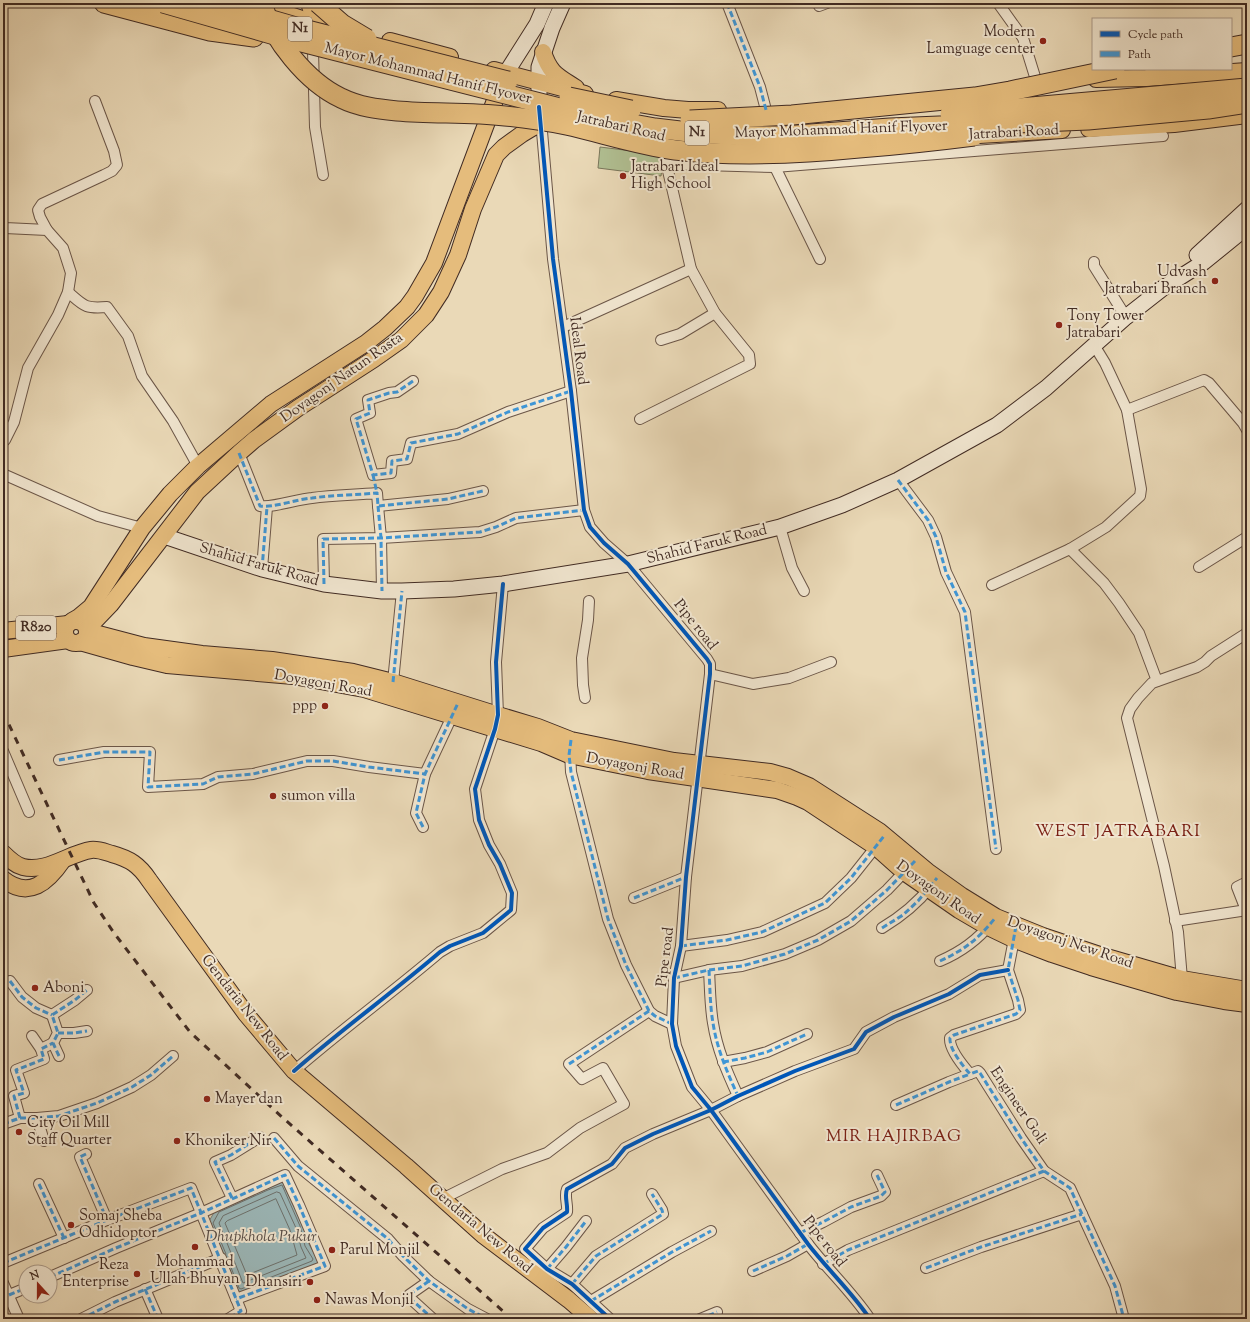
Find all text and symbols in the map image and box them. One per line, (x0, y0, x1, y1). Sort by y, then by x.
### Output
road number: N1 (288, 17, 312, 41)
legend (1092, 18, 1232, 70)
place label: Modern Lamguage center (926, 22, 1035, 60)
text: Cycle path (1128, 26, 1183, 44)
marker: Modern Lamguage center (1038, 36, 1048, 46)
street label: Mayor Mohammad Hanif Flyover (322, 38, 534, 110)
text: Path (1128, 46, 1151, 64)
street label: Jatrabari Road (574, 106, 668, 148)
street label: Mayor Mohammad Hanif Flyover (734, 116, 948, 144)
street label: Jatrabari Road (967, 120, 1060, 146)
road number: N1 (685, 121, 709, 145)
place label: Jatrabari Ideal High School (630, 157, 719, 195)
marker: Jatrabari Ideal High School (618, 171, 628, 181)
place label: Udvash Jatrabari Branch (1103, 262, 1207, 300)
marker: Udvash Jatrabari Branch (1210, 276, 1220, 286)
place label: Tony Tower Jatrabari (1066, 306, 1144, 344)
street label: Ideal Road (563, 316, 593, 387)
marker: Tony Tower Jatrabari (1054, 320, 1064, 330)
street label: Doyagonj Natun Rasta (276, 328, 408, 428)
street label: Shahid Faruk Road (645, 520, 770, 570)
street label: Shahid Faruk Road (197, 538, 322, 592)
street label: Pipe road (668, 595, 722, 655)
road number: R820 (16, 616, 56, 640)
street label: Doyagonj Road (272, 665, 374, 703)
place label: ppp (292, 696, 317, 717)
marker: ppp (320, 701, 330, 711)
street label: Doyagonj Road (584, 748, 686, 786)
place label: sumon villa (281, 786, 356, 807)
marker: sumon villa (268, 791, 278, 801)
district label: WEST JATRABARI (1035, 820, 1201, 844)
street label: Doyagonj Road (891, 856, 985, 930)
street label: Doyagonj New Road (1004, 912, 1136, 975)
street label: Pipe road (652, 925, 680, 988)
street label: Gendaria New Road (196, 950, 293, 1066)
place label: Aboni (43, 978, 85, 999)
marker: Aboni (30, 983, 40, 993)
street label: Engineer Goli (984, 1063, 1052, 1149)
place label: Mayer dan (215, 1089, 283, 1110)
marker: Mayer dan (202, 1094, 212, 1104)
place label: City Oil Mill Staff Quarter (27, 1113, 112, 1151)
district label: MIR HAJIRBAG (826, 1125, 962, 1149)
marker: City Oil Mill Staff Quarter (14, 1127, 24, 1137)
place label: Khoniker Nir (185, 1131, 272, 1152)
marker: Khoniker Nir (172, 1136, 182, 1146)
street label: Gendaria New Road (424, 1179, 537, 1279)
place label: Somaj Sheba Odhidoptor (79, 1206, 162, 1244)
street label: Pipe road (797, 1212, 851, 1272)
marker: Somaj Sheba Odhidoptor (66, 1220, 76, 1230)
water label: Dhupkhola Pukur (205, 1226, 317, 1249)
place label: Parul Monjil (340, 1240, 420, 1261)
marker: Mohammad Ullah Bhuyan (190, 1242, 200, 1252)
marker: Parul Monjil (327, 1245, 337, 1255)
place label: Mohammad Ullah Bhuyan (150, 1252, 240, 1290)
place label: Reza Enterprise (62, 1255, 129, 1293)
north arrow (18, 1264, 58, 1304)
text: N (27, 1266, 42, 1285)
marker: Reza Enterprise (132, 1269, 142, 1279)
place label: Dhansiri (246, 1272, 302, 1293)
marker: Dhansiri (305, 1277, 315, 1287)
place label: Nawas Monjil (325, 1290, 414, 1311)
marker: Nawas Monjil (312, 1295, 322, 1305)

